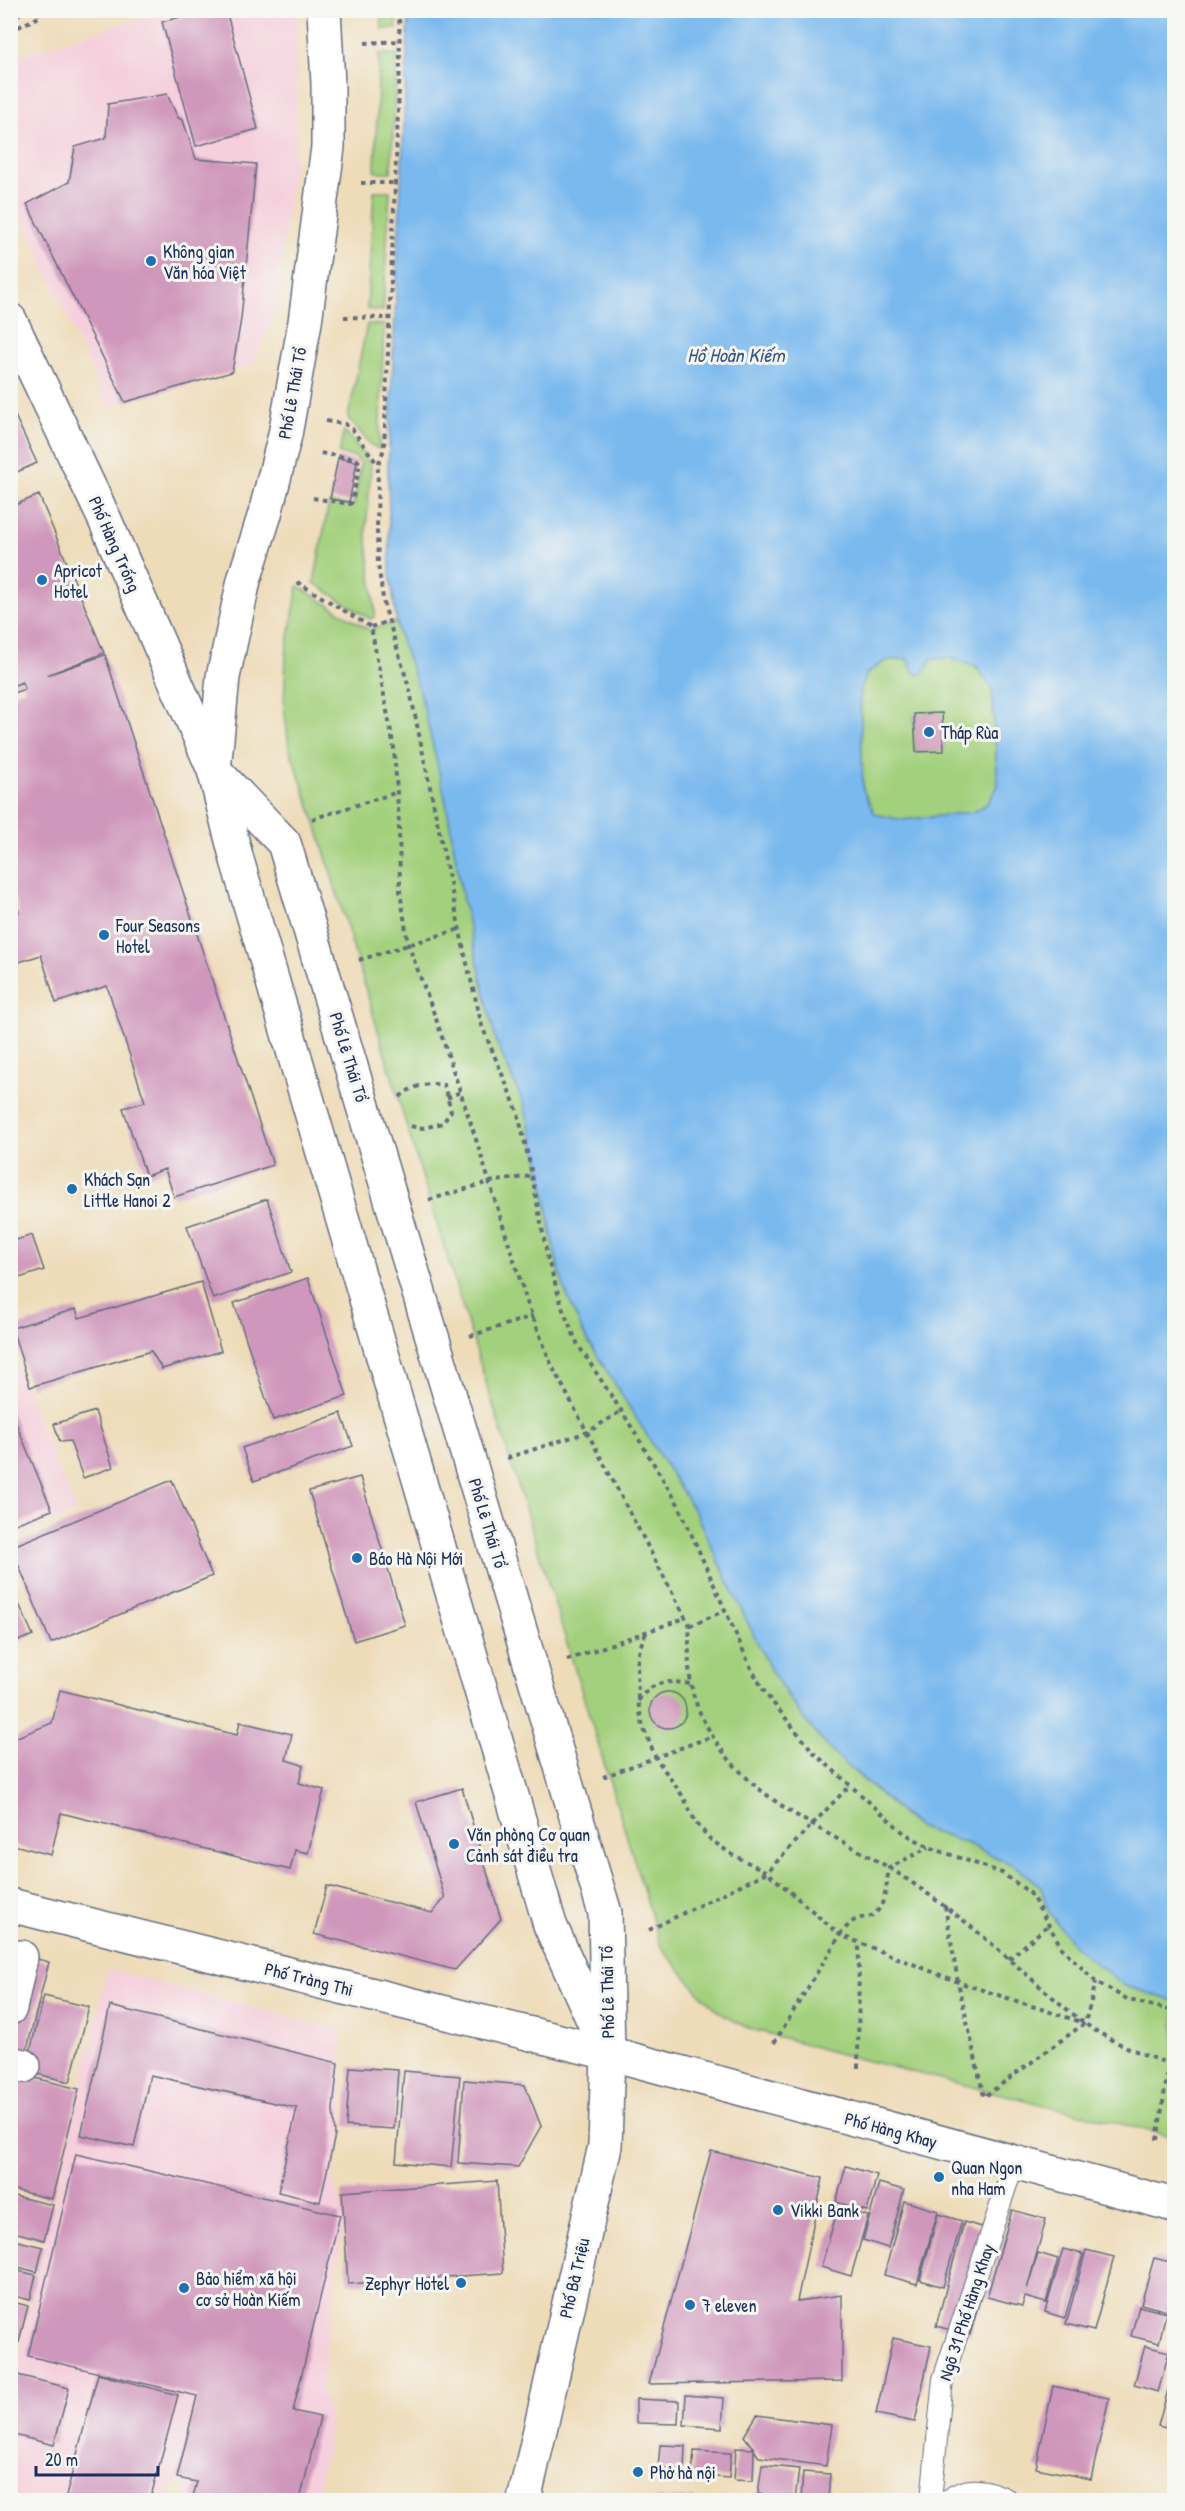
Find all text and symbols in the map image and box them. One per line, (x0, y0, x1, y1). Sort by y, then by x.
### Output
place label: Không gian Văn hóa Việt (163, 239, 247, 285)
marker: Không gian Văn hóa Việt (144, 254, 158, 268)
water label: Hồ Hoàn Kiếm (687, 341, 786, 368)
street label: Phố Lê Thái Tổ (272, 345, 312, 441)
street label: Phố Hàng Trống (83, 492, 147, 596)
place label: Apricot Hotel (54, 558, 103, 604)
marker: Apricot Hotel (35, 573, 49, 587)
place label: Tháp Rùa (941, 720, 998, 745)
marker: Tháp Rùa (922, 725, 936, 739)
place label: Four Seasons Hotel (115, 913, 200, 959)
marker: Four Seasons Hotel (97, 928, 111, 942)
street label: Phố Lê Thái Tổ (324, 1009, 374, 1105)
place label: Khách Sạn Little Hanoi 2 (84, 1167, 171, 1213)
marker: Khách Sạn Little Hanoi 2 (65, 1182, 79, 1196)
street label: Phố Lê Thái Tổ (463, 1475, 513, 1571)
place label: Báo Hà Nội Mới (369, 1546, 463, 1571)
marker: Báo Hà Nội Mới (350, 1551, 364, 1565)
place label: Văn phòng Cơ quan Cảnh sát điều tra (466, 1822, 590, 1868)
marker: Văn phòng Cơ quan Cảnh sát điều tra (447, 1837, 461, 1851)
street label: Phố Lê Thái Tổ (594, 1946, 620, 2038)
street label: Phố Tràng Thi (262, 1956, 356, 2002)
street label: Phố Hàng Khay (842, 2106, 940, 2154)
place label: Quan Ngon nha Ham (951, 2155, 1022, 2201)
marker: Quan Ngon nha Ham (932, 2170, 946, 2184)
place label: Vikki Bank (790, 2198, 860, 2223)
marker: Vikki Bank (771, 2203, 785, 2217)
street label: Phố Bà Triệu (553, 2235, 595, 2321)
street label: Ngõ 31 Phố Hàng Khay (932, 2240, 1000, 2384)
place label: Bảo hiểm xã hội cơ sở Hoàn Kiếm (196, 2266, 301, 2312)
place label: Zephyr Hotel (365, 2271, 449, 2296)
marker: Zephyr Hotel (454, 2276, 468, 2290)
marker: Bảo hiểm xã hội cơ sở Hoàn Kiếm (177, 2281, 191, 2295)
place label: 7 eleven (702, 2293, 757, 2318)
marker: 7 eleven (683, 2298, 697, 2312)
scale bar (36, 2439, 158, 2477)
text: 20 m (45, 2447, 78, 2472)
place label: Phở hà nội (650, 2460, 716, 2485)
marker: Phở hà nội (631, 2465, 645, 2479)

